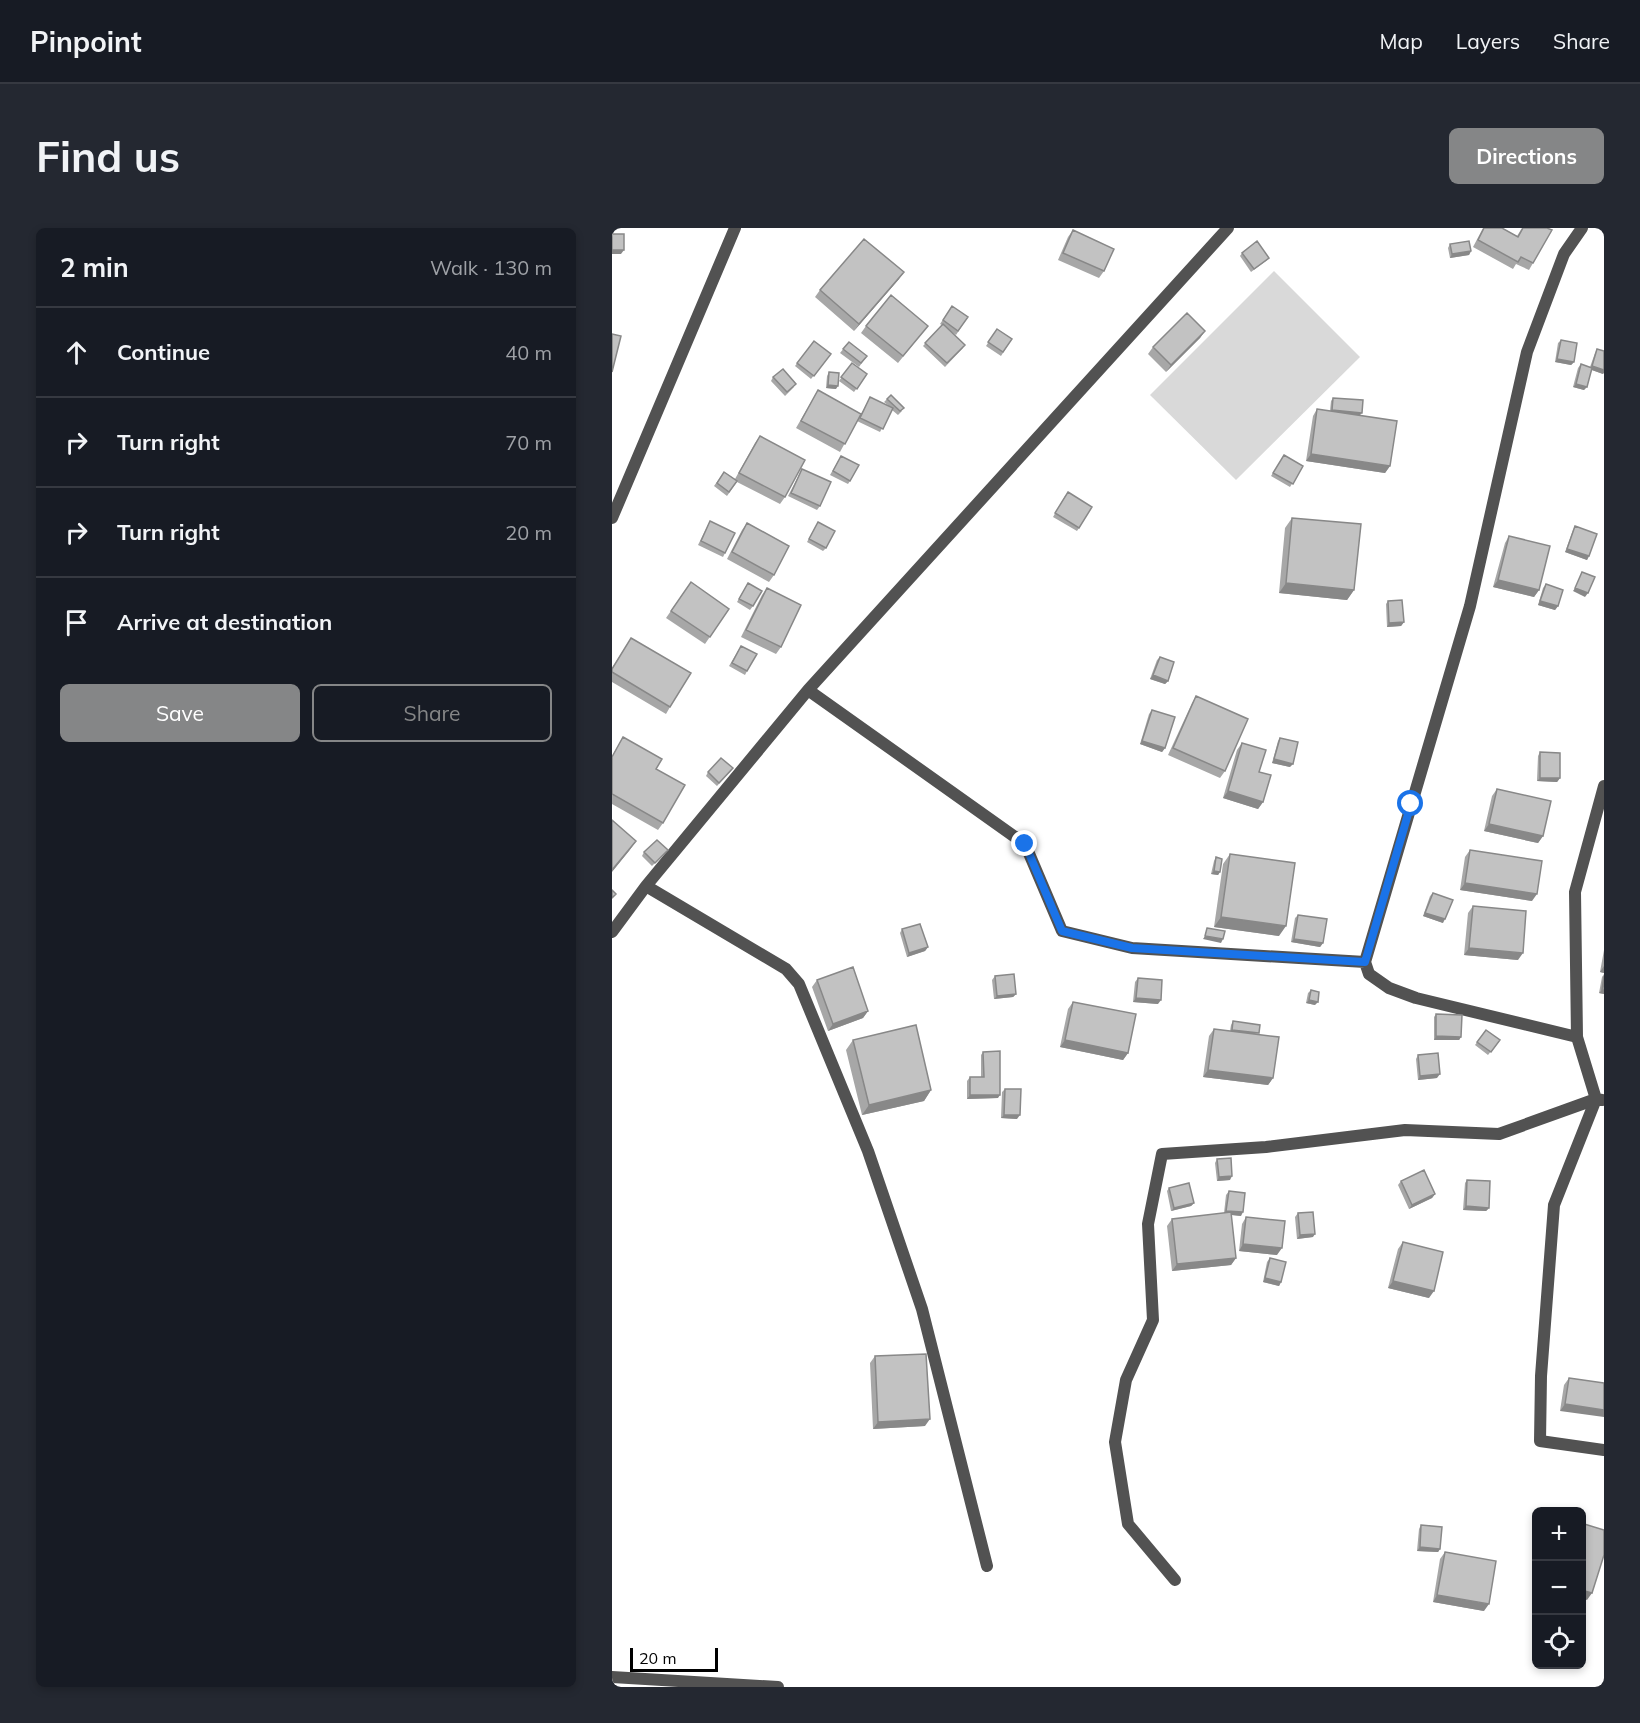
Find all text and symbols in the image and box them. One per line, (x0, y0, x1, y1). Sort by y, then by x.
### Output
text: Pinpoint (30, 24, 142, 59)
text: Map (1380, 28, 1423, 54)
text: Layers (1456, 28, 1520, 54)
text: Share (1553, 28, 1610, 54)
button: Directions (1449, 128, 1604, 184)
text: Find us (36, 130, 180, 183)
text: 2 min (60, 251, 129, 284)
text: Walk · 130 m (430, 255, 552, 280)
icon: ahead (60, 336, 93, 369)
text: Continue (117, 338, 210, 366)
text: 40 m (505, 340, 552, 365)
icon: right (60, 426, 93, 459)
text: Turn right (117, 428, 220, 456)
text: 70 m (505, 430, 552, 455)
icon: right (60, 516, 93, 549)
text: Turn right (117, 518, 220, 546)
text: 20 m (505, 520, 552, 545)
icon: arrive (60, 606, 93, 639)
text: Arrive at destination (117, 608, 332, 636)
button: Save (60, 684, 300, 742)
button: Share (312, 684, 552, 742)
route start (1397, 790, 1423, 816)
route end (1011, 830, 1037, 856)
map controls (1532, 1507, 1586, 1669)
button: + (1532, 1507, 1586, 1561)
button: − (1532, 1561, 1586, 1615)
button: locate (1532, 1615, 1586, 1669)
scale bar (630, 1645, 718, 1672)
text: 20 m (639, 1648, 676, 1668)

